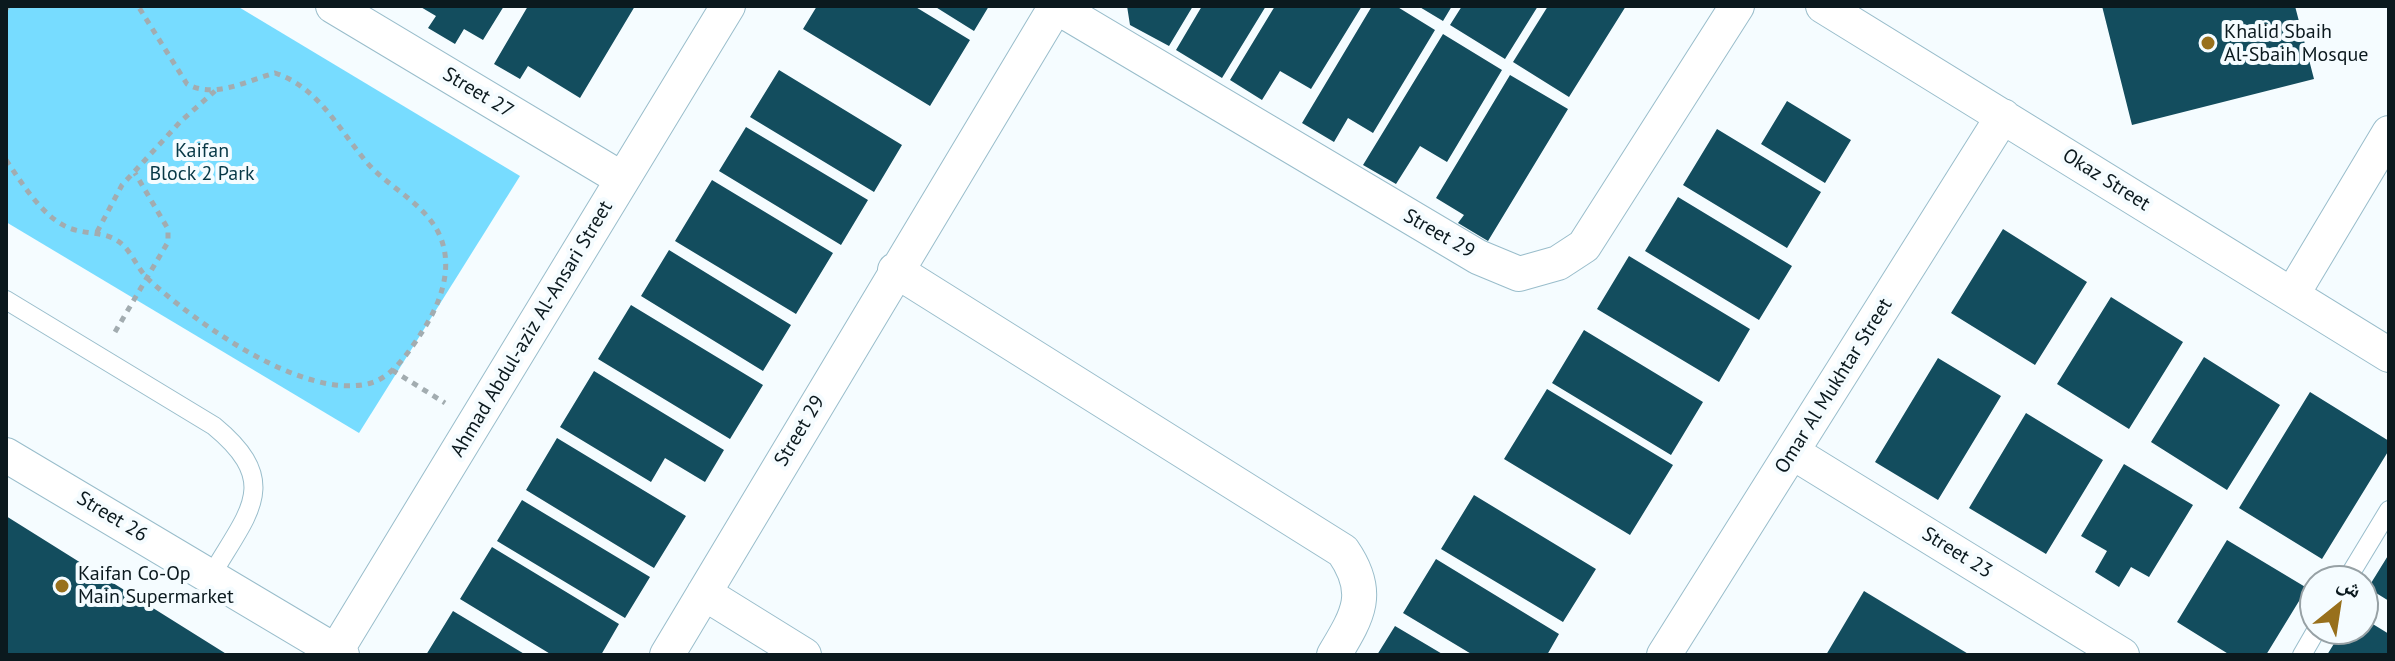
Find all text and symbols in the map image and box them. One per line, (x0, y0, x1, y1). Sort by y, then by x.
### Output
place label: Khalid Sbaih Al-Sbaih Mosque (2224, 20, 2368, 67)
marker: Khalid Sbaih Al-Sbaih Mosque (2199, 34, 2217, 52)
street label: Street 27 (438, 63, 518, 123)
park label: Kaifan Block 2 Park (149, 139, 255, 186)
street label: Okaz Street (2058, 144, 2154, 216)
street label: Ahmad Abdul-aziz Al-Ansari Street (446, 196, 618, 462)
street label: Street 29 (1399, 204, 1479, 264)
street label: Omar Al Mukhtar Street (1770, 294, 1898, 478)
street label: Street 29 (770, 391, 830, 471)
street label: Street 26 (72, 487, 152, 547)
street label: Street 23 (1917, 522, 1997, 584)
place label: Kaifan Co-Op Main Supermarket (78, 562, 234, 609)
north arrow (2299, 565, 2379, 645)
text: ش (2333, 568, 2367, 604)
marker: Kaifan Co-Op Main Supermarket (53, 577, 71, 595)

